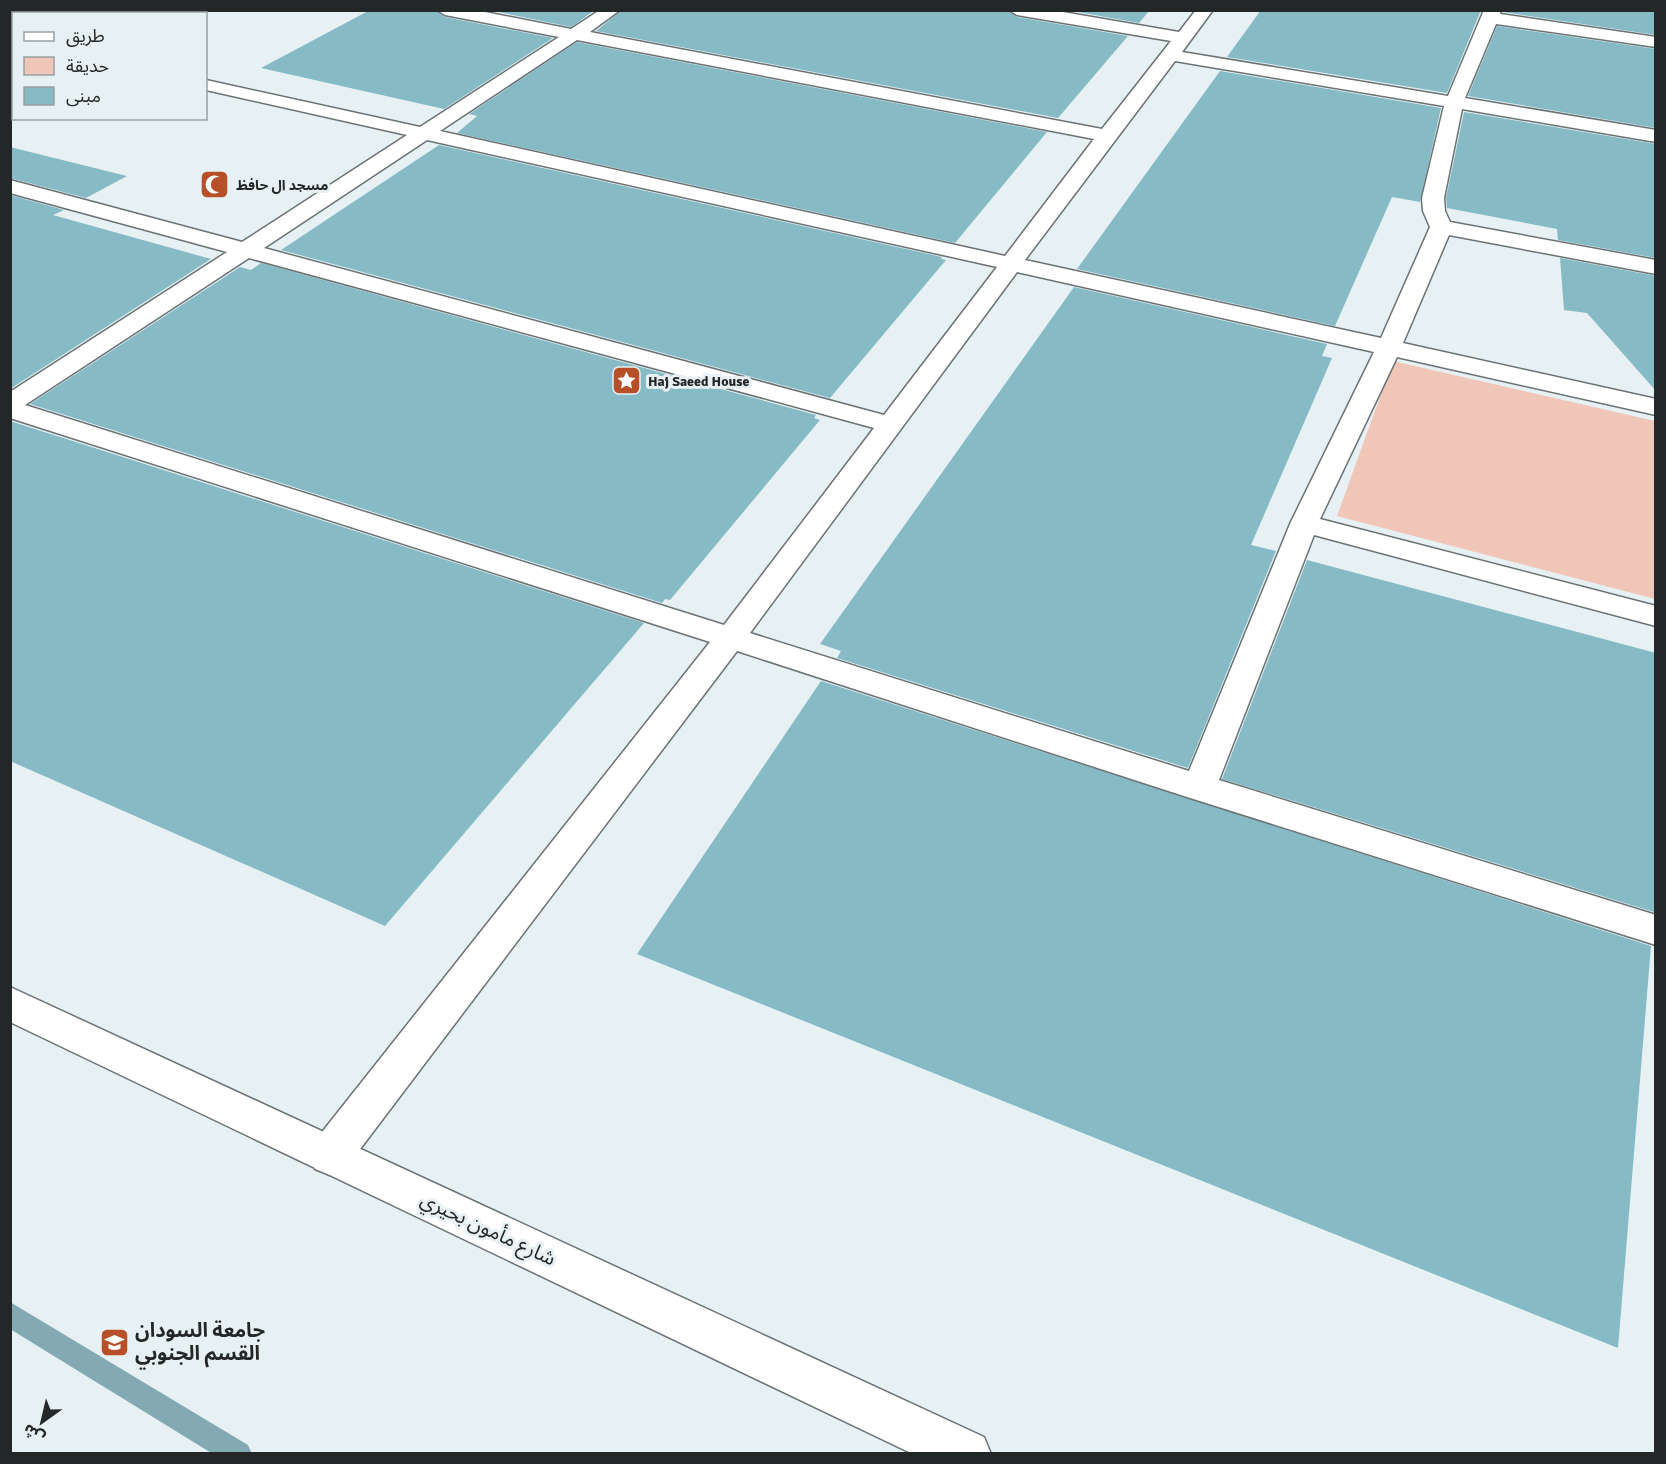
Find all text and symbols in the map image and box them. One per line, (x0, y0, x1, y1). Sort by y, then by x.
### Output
legend (12, 12, 207, 120)
text: طريق (66, 25, 105, 47)
text: حديقة (66, 55, 109, 77)
text: مبنى (66, 85, 101, 107)
mosque icon: مسجد ال حافظ (199, 169, 231, 201)
place label: مسجد ال حافظ (236, 177, 328, 194)
place icon: Haj Saeed House (611, 365, 643, 397)
place label: Haj Saeed House (648, 373, 749, 390)
street label: شارع مأمون بحيري (415, 1187, 560, 1274)
place label: جامعة السودان القسم الجنوبي (135, 1318, 265, 1369)
school or university icon: جامعة السودان القسم الجنوبي (98, 1326, 130, 1358)
north arrow (12, 1392, 72, 1452)
text: ش (19, 1419, 49, 1448)

